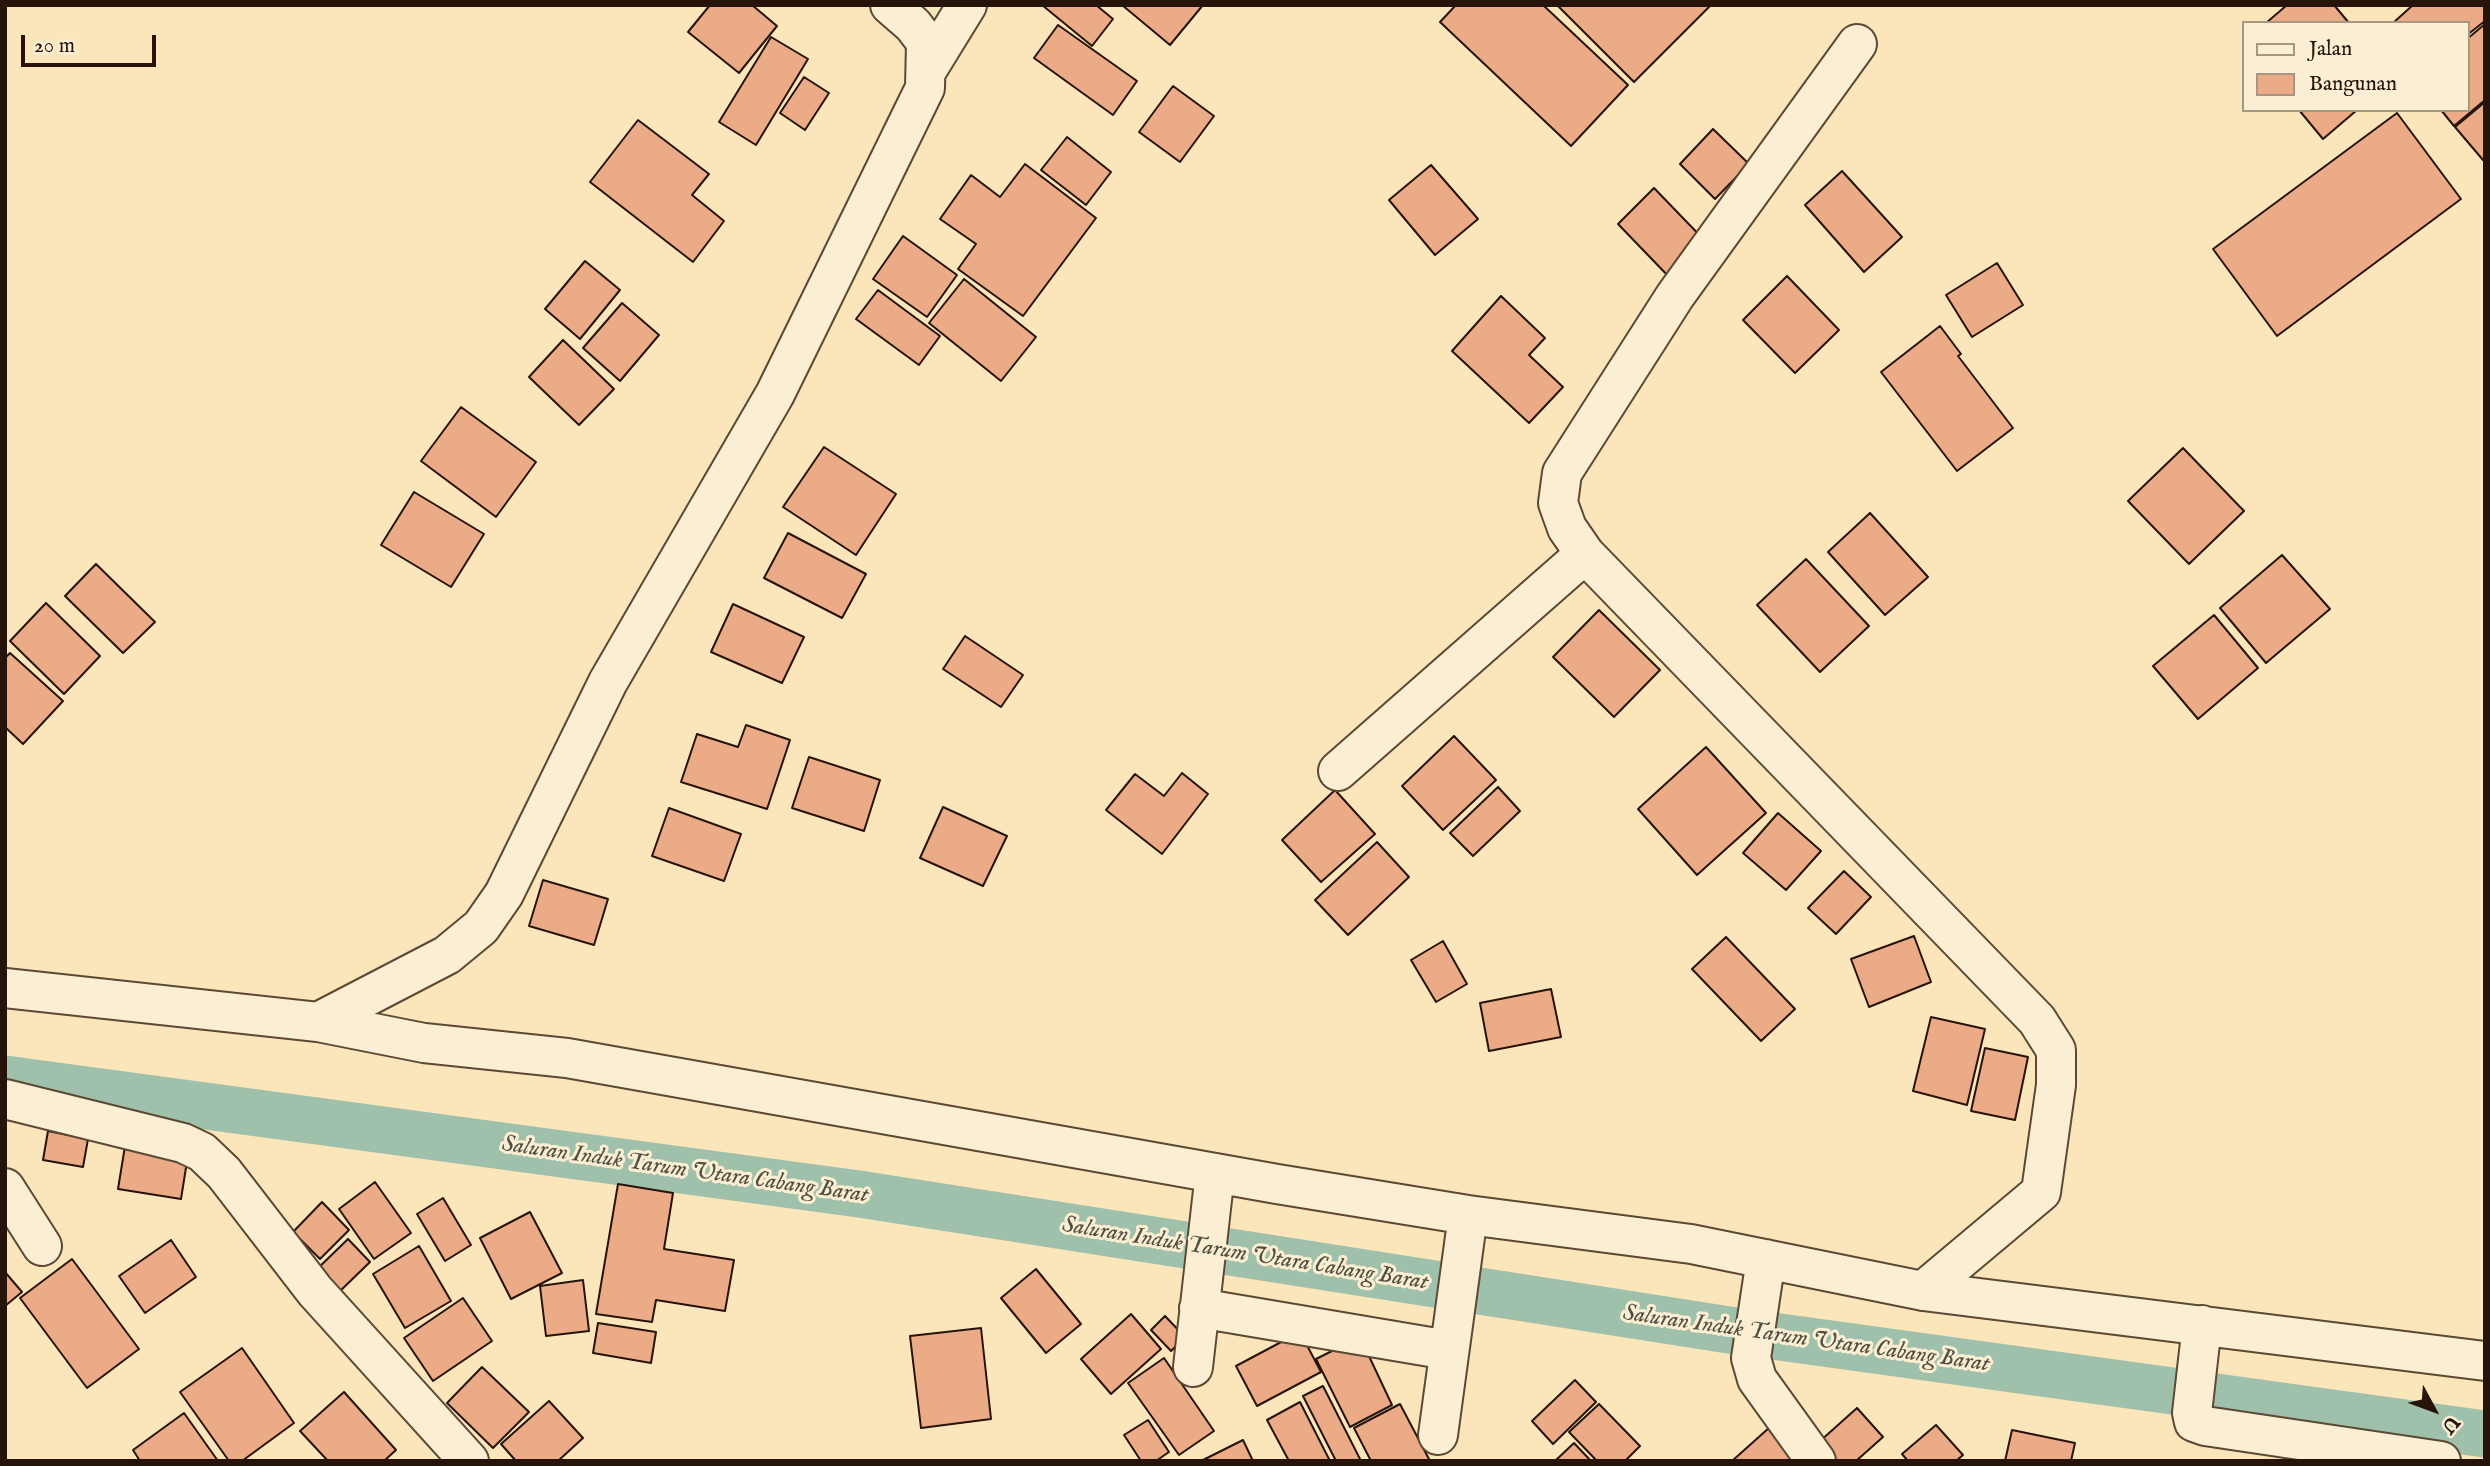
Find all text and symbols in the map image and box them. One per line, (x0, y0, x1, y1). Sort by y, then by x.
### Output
scale bar (24, 21, 159, 65)
legend (2242, 21, 2469, 112)
text: 20 m (34, 33, 75, 60)
text: Jalan (2309, 36, 2352, 63)
text: Bangunan (2309, 71, 2397, 98)
water label: Saluran Induk Tarum Utara Cabang Barat (500, 1132, 870, 1210)
water label: Saluran Induk Tarum Utara Cabang Barat (1060, 1212, 1430, 1298)
water label: Saluran Induk Tarum Utara Cabang Barat (1621, 1301, 1991, 1379)
north arrow (2399, 1375, 2469, 1445)
text: U (2436, 1410, 2464, 1438)

